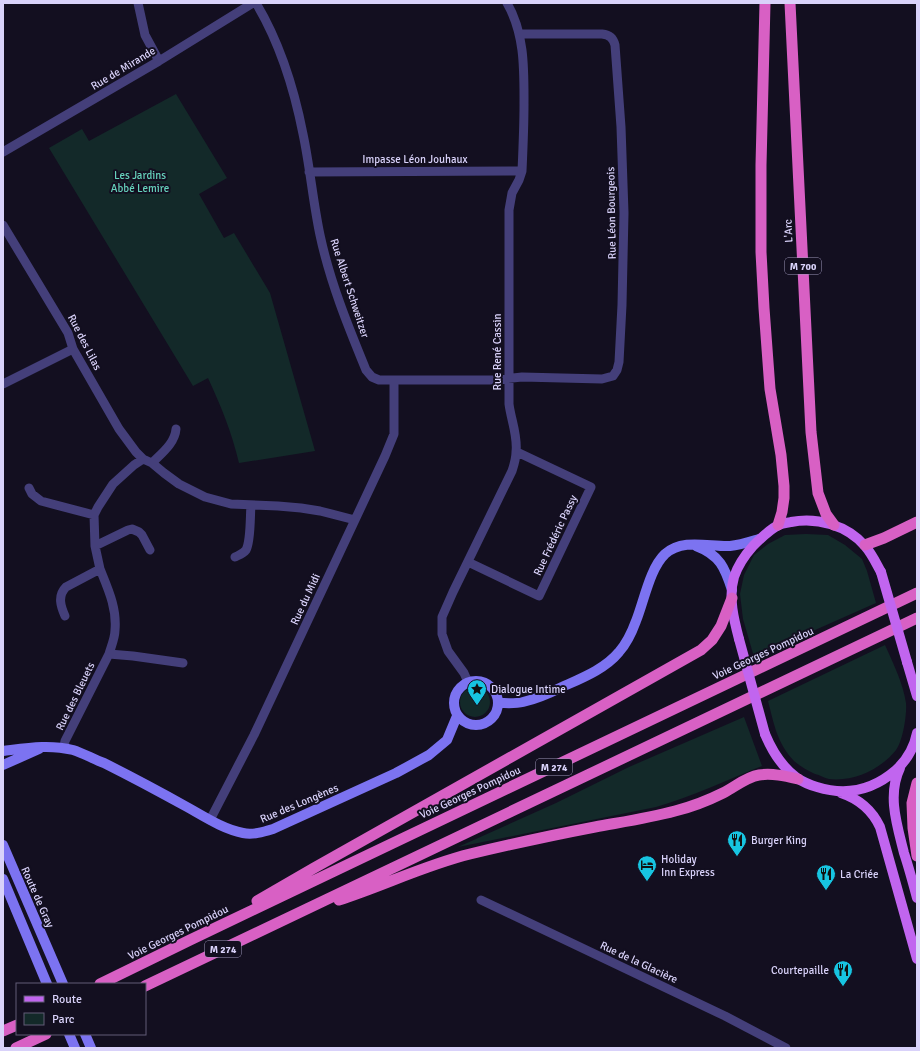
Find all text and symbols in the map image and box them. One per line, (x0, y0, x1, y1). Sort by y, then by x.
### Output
street label: Rue de Mirande (89, 44, 158, 93)
street label: Impasse Léon Jouhaux (362, 153, 468, 166)
street label: Rue Léon Bourgeois (604, 166, 619, 259)
park label: Les Jardins Abbé Lemire (111, 169, 169, 195)
street label: L'Arc (781, 219, 796, 243)
street label: Rue Albert Schweitzer (327, 237, 372, 339)
road number: M 700 (785, 258, 821, 274)
street label: Rue des Lilas (65, 312, 104, 373)
street label: Rue René Cassin (491, 314, 504, 390)
street label: Rue Frédéric Passy (531, 492, 580, 578)
street label: Rue du Midi (288, 571, 323, 627)
street label: Voie Georges Pompidou (711, 624, 816, 683)
street label: Rue des Bleuets (53, 660, 98, 732)
place icon: Dialogue Intime (466, 678, 488, 706)
place label: Dialogue Intime (491, 683, 566, 696)
road number: M 274 (536, 759, 572, 775)
street label: Voie Georges Pompidou (418, 763, 523, 822)
street label: Rue des Longènes (258, 781, 340, 826)
restaurant icon: Burger King (726, 829, 748, 857)
place label: Burger King (751, 834, 807, 847)
place label: Holiday Inn Express (661, 853, 715, 879)
hotel icon: Holiday Inn Express (636, 854, 658, 882)
restaurant icon: La Criée (815, 863, 837, 891)
street label: Route de Gray (18, 865, 57, 930)
place label: La Criée (840, 868, 879, 881)
street label: Voie Georges Pompidou (126, 903, 230, 962)
street label: Rue de la Glacière (598, 939, 680, 986)
road number: M 274 (205, 941, 241, 957)
restaurant icon: Courtepaille (832, 959, 854, 987)
place label: Courtepaille (771, 964, 829, 977)
legend (16, 983, 146, 1035)
text: Route (52, 992, 82, 1007)
text: Parc (52, 1012, 75, 1027)

